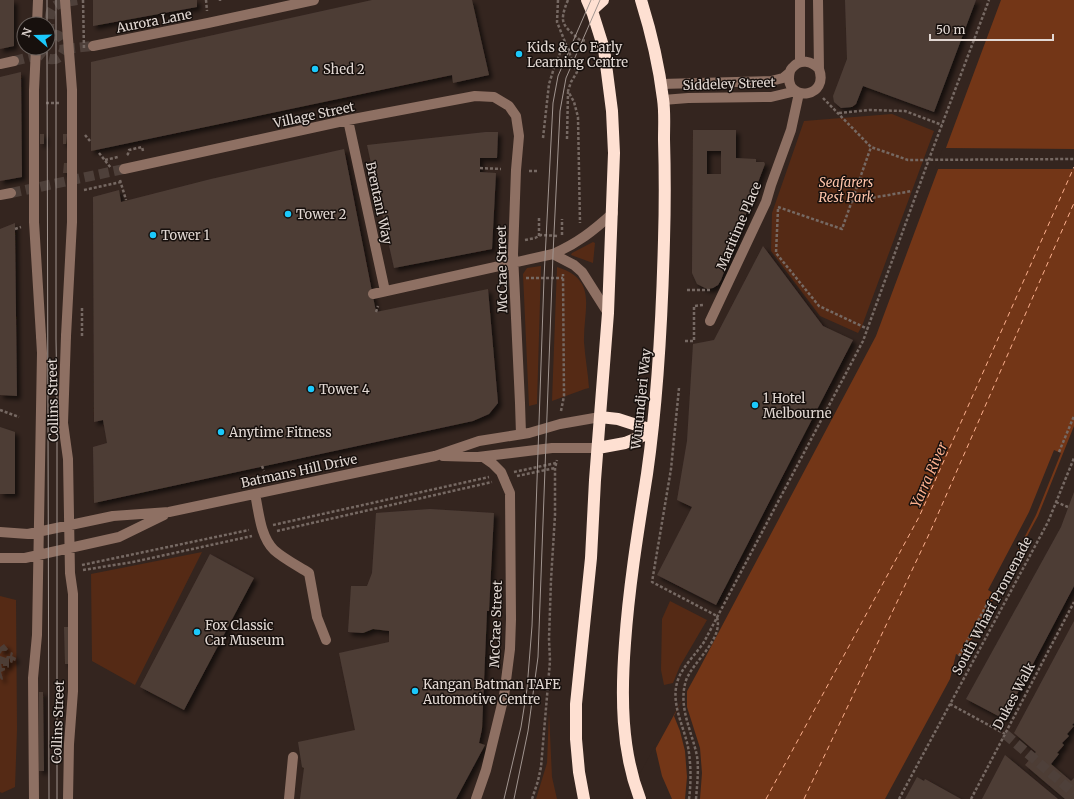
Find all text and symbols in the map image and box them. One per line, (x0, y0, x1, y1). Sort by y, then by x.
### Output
street label: Aurora Lane (114, 5, 193, 37)
north arrow (16, 16, 56, 56)
scale bar (930, 16, 1053, 42)
text: 50 m (936, 22, 965, 37)
text: N (19, 26, 35, 39)
place label: Kids & Co Early Learning Centre (527, 39, 628, 71)
marker: Kids & Co Early Learning Centre (514, 49, 524, 59)
place label: Shed 2 (323, 61, 365, 78)
marker: Shed 2 (310, 64, 320, 74)
street label: Siddeley Street (682, 74, 776, 94)
street label: Village Street (271, 98, 356, 132)
street label: Brentani Way (362, 160, 396, 246)
park label: Seafarers Rest Park (818, 174, 874, 206)
street label: Maritime Place (713, 179, 765, 273)
place label: Tower 2 (296, 206, 347, 223)
marker: Tower 2 (283, 209, 293, 219)
street label: McCrae Street (493, 225, 511, 313)
place label: Tower 1 (161, 227, 210, 244)
marker: Tower 1 (148, 230, 158, 240)
street label: Wurundjeri Way (627, 347, 655, 451)
street label: Collins Street (44, 358, 62, 442)
place label: Tower 4 (319, 381, 370, 398)
marker: Tower 4 (306, 384, 316, 394)
place label: 1 Hotel Melbourne (763, 390, 832, 422)
marker: 1 Hotel Melbourne (750, 400, 760, 410)
place label: Anytime Fitness (228, 424, 332, 441)
marker: Anytime Fitness (216, 427, 226, 437)
water label: Yarra River (907, 439, 952, 511)
street label: Batmans Hill Drive (239, 450, 359, 492)
street label: South Wharf Promenade (948, 534, 1036, 678)
street label: McCrae Street (486, 580, 506, 668)
place label: Fox Classic Car Museum (205, 617, 284, 649)
marker: Fox Classic Car Museum (192, 627, 202, 637)
street label: Dukes Walk (989, 659, 1039, 733)
place label: Kangan Batman TAFE Automotive Centre (422, 676, 561, 708)
street label: Collins Street (48, 680, 68, 764)
marker: Kangan Batman TAFE Automotive Centre (410, 686, 420, 696)

